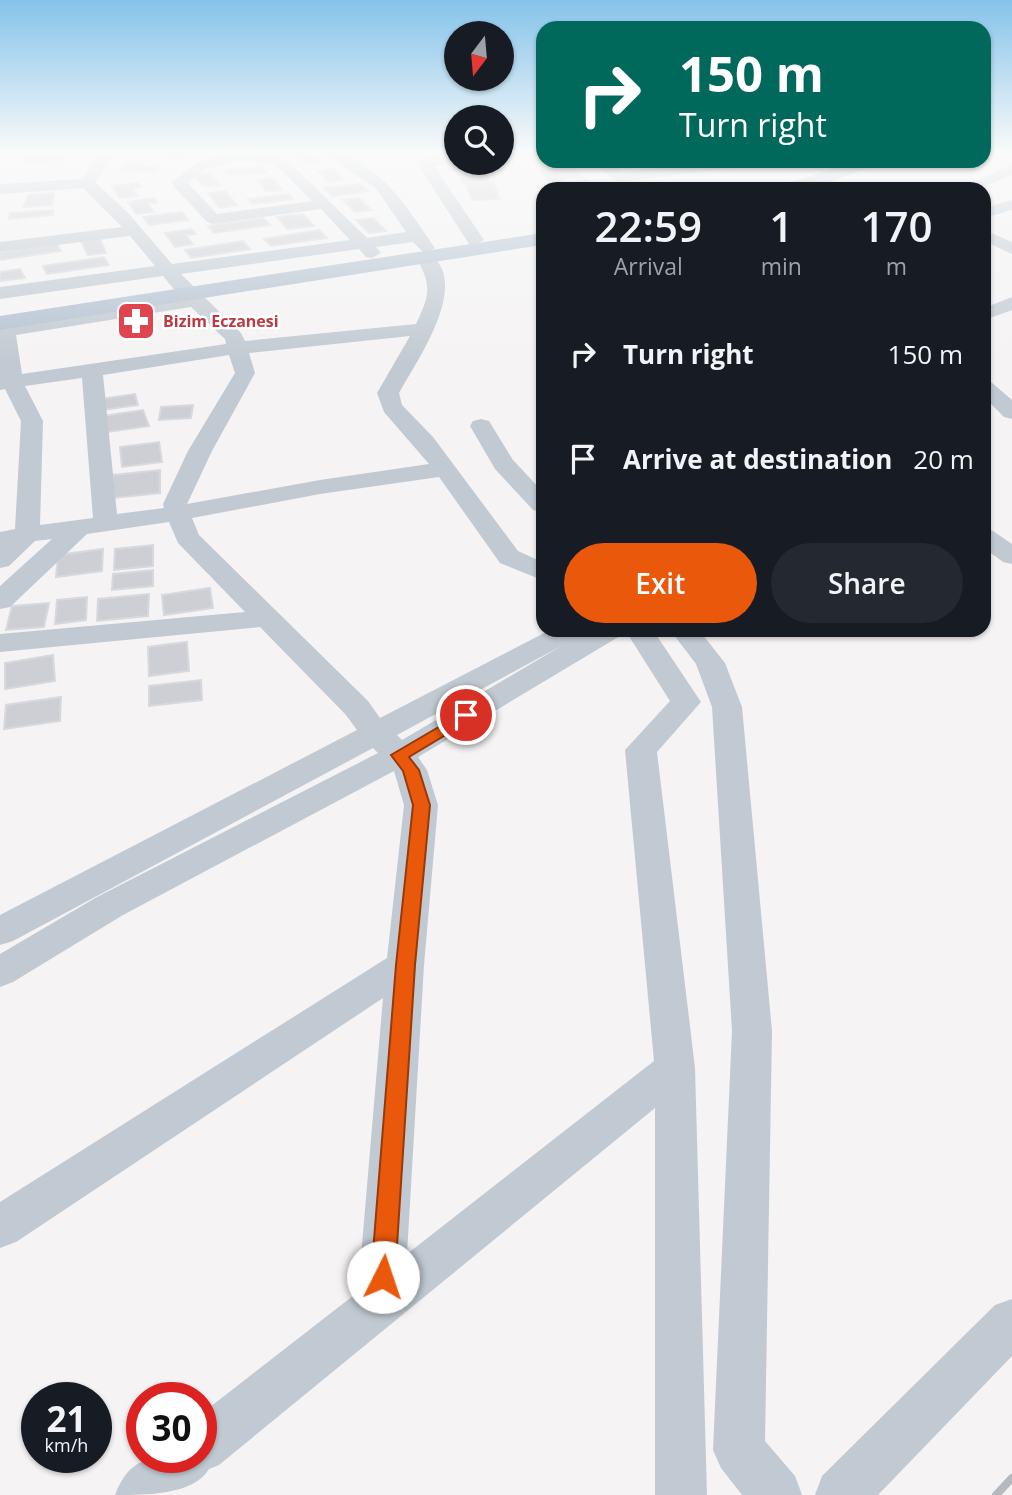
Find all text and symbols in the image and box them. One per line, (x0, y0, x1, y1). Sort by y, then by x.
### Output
north arrow (444, 21, 514, 91)
map controls (444, 21, 514, 175)
text: 150 m (679, 40, 824, 106)
icon: right (564, 49, 655, 140)
text: Turn right (679, 103, 827, 146)
button: search (444, 105, 514, 175)
text: 22:59 (595, 197, 702, 254)
text: 1 (769, 197, 793, 254)
text: 170 (860, 197, 932, 254)
text: Arrival (614, 250, 683, 282)
text: min (761, 250, 802, 282)
text: m (886, 250, 907, 282)
pharmacy icon: Bizim Eczanesi (115, 300, 157, 342)
place label: Bizim Eczanesi (163, 310, 279, 332)
icon: right (564, 335, 602, 373)
text: Turn right (623, 336, 754, 372)
text: 150 m (888, 336, 963, 372)
icon: arrive (564, 440, 602, 478)
text: Arrive at destination (623, 441, 892, 477)
text: 20 m (913, 441, 974, 477)
button: Exit (564, 543, 757, 623)
button: Share (771, 543, 963, 623)
pin (436, 685, 496, 745)
icon: arrive (447, 696, 485, 734)
position arrow (346, 1240, 420, 1314)
speed limit sign: 30 (126, 1382, 217, 1473)
text: 21 (46, 1395, 87, 1442)
text: km/h (45, 1433, 88, 1457)

